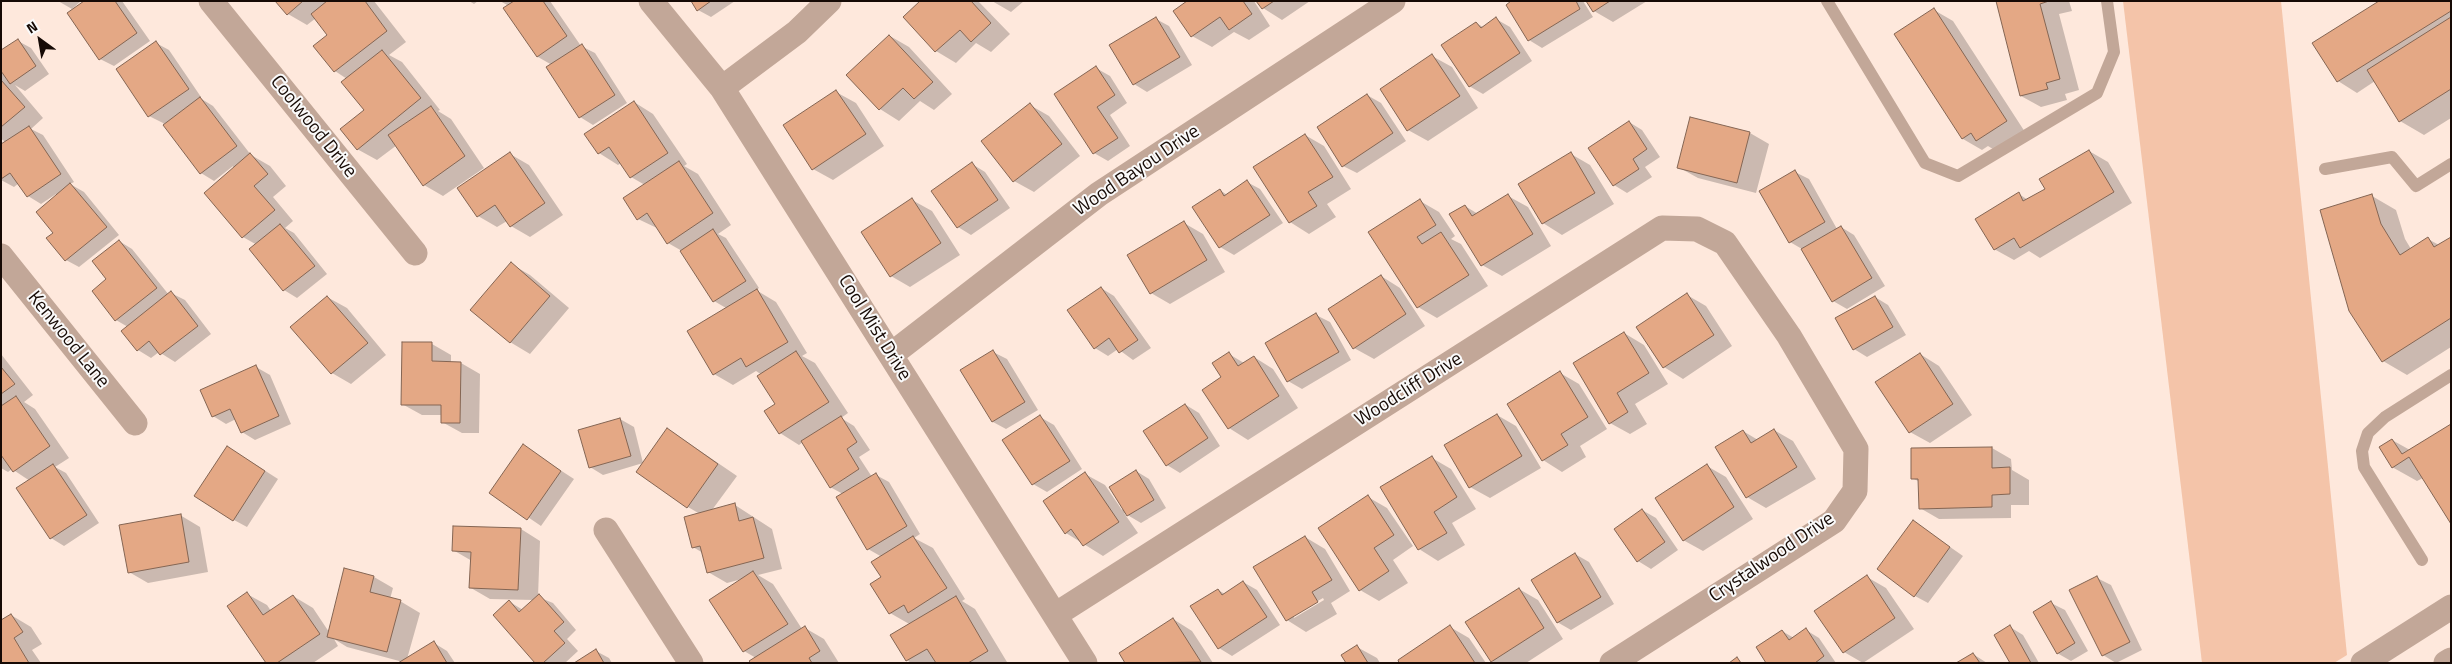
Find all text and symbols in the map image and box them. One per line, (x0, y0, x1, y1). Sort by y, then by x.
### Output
north arrow (15, 15, 65, 65)
text: N (22, 15, 41, 38)
street label: Coolwood Drive (265, 71, 361, 183)
street label: Wood Bayou Drive (1070, 121, 1204, 221)
street label: Cool Mist Drive (833, 271, 915, 385)
street label: Kenwood Lane (22, 287, 114, 393)
street label: Woodcliff Drive (1351, 348, 1467, 432)
street label: Crystalwood Drive (1705, 508, 1839, 608)

